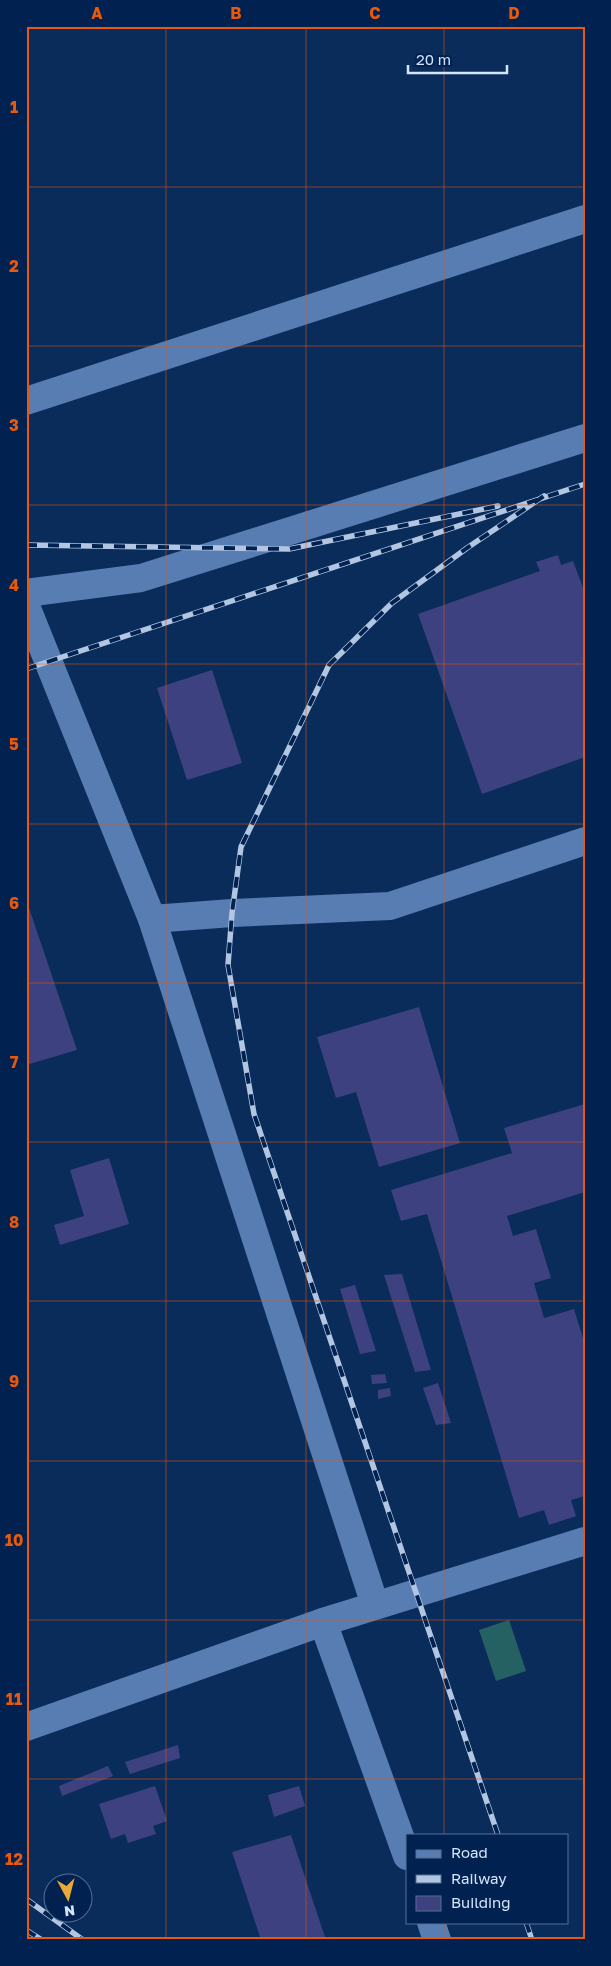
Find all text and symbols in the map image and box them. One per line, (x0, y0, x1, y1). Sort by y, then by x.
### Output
text: A (91, 3, 103, 23)
text: B (230, 3, 242, 23)
text: C (369, 3, 381, 23)
text: D (508, 3, 520, 23)
scale bar (408, 42, 507, 74)
text: 20 m (416, 50, 451, 68)
text: 1 (10, 97, 18, 117)
text: 2 (9, 256, 19, 276)
text: 3 (9, 415, 19, 435)
text: 4 (9, 575, 19, 595)
text: 5 (9, 734, 19, 754)
text: 6 (9, 893, 19, 913)
text: 7 (10, 1052, 19, 1072)
text: 8 (9, 1212, 19, 1232)
text: 9 (9, 1371, 19, 1391)
text: 10 (5, 1530, 23, 1550)
text: 11 (6, 1689, 22, 1709)
legend (406, 1834, 568, 1924)
text: Road (451, 1843, 488, 1861)
text: 12 (5, 1849, 23, 1869)
text: Railway (451, 1869, 507, 1887)
north arrow (42, 1874, 92, 1924)
text: Building (451, 1893, 511, 1911)
text: N (63, 1902, 76, 1920)

